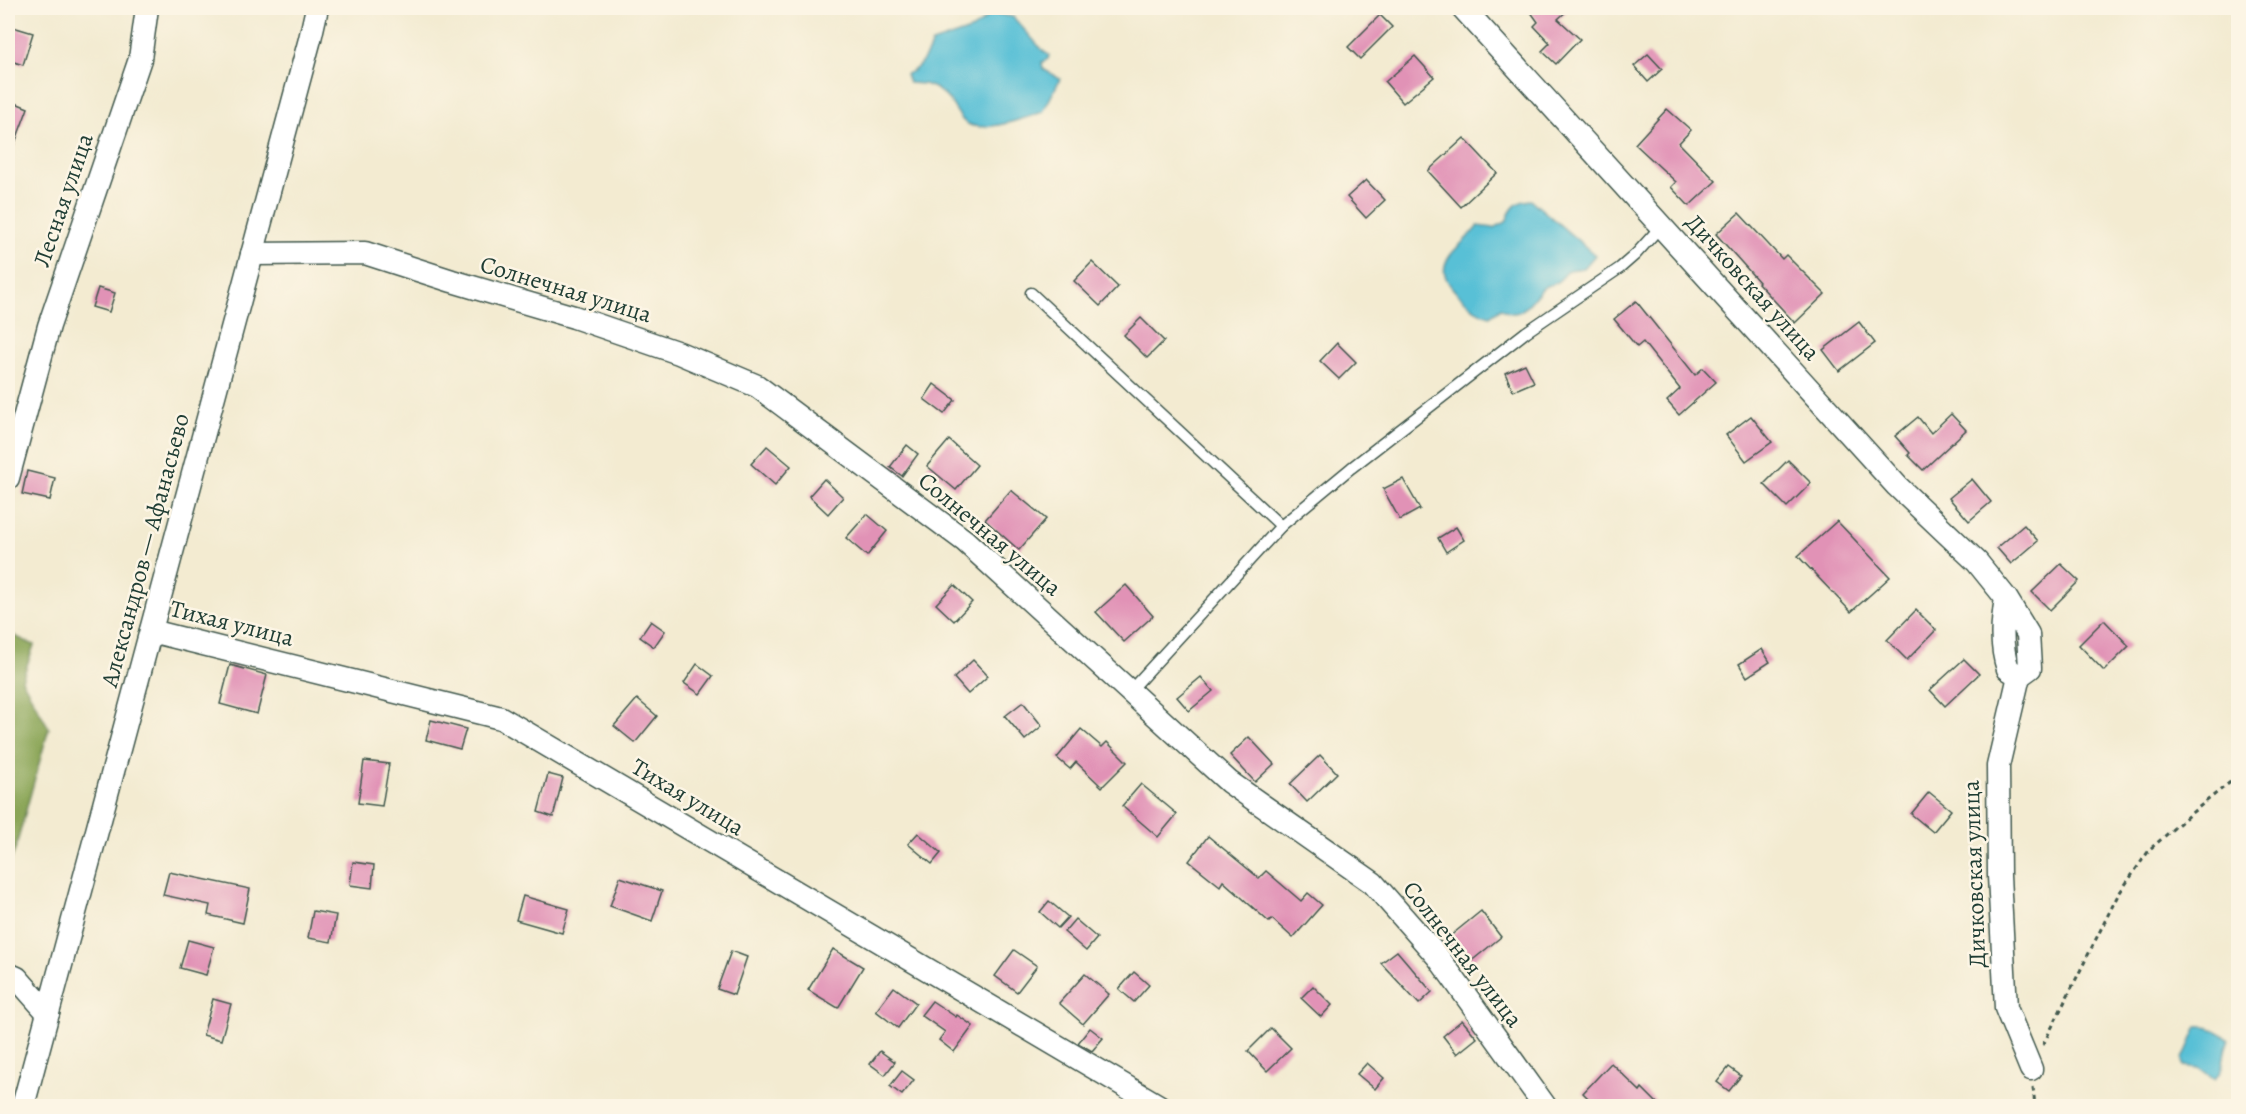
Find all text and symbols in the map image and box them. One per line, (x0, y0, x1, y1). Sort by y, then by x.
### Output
street label: Лесная улица (25, 129, 101, 271)
street label: Дичковская улица (1678, 207, 1828, 367)
street label: Солнечная улица (476, 248, 656, 330)
street label: Александров — Афанасьево (93, 410, 197, 691)
street label: Солнечная улица (912, 465, 1068, 603)
street label: Тихая улица (167, 592, 297, 654)
street label: Тихая улица (626, 751, 750, 843)
street label: Дичковская улица (1955, 780, 1993, 968)
street label: Солнечная улица (1396, 874, 1530, 1034)

